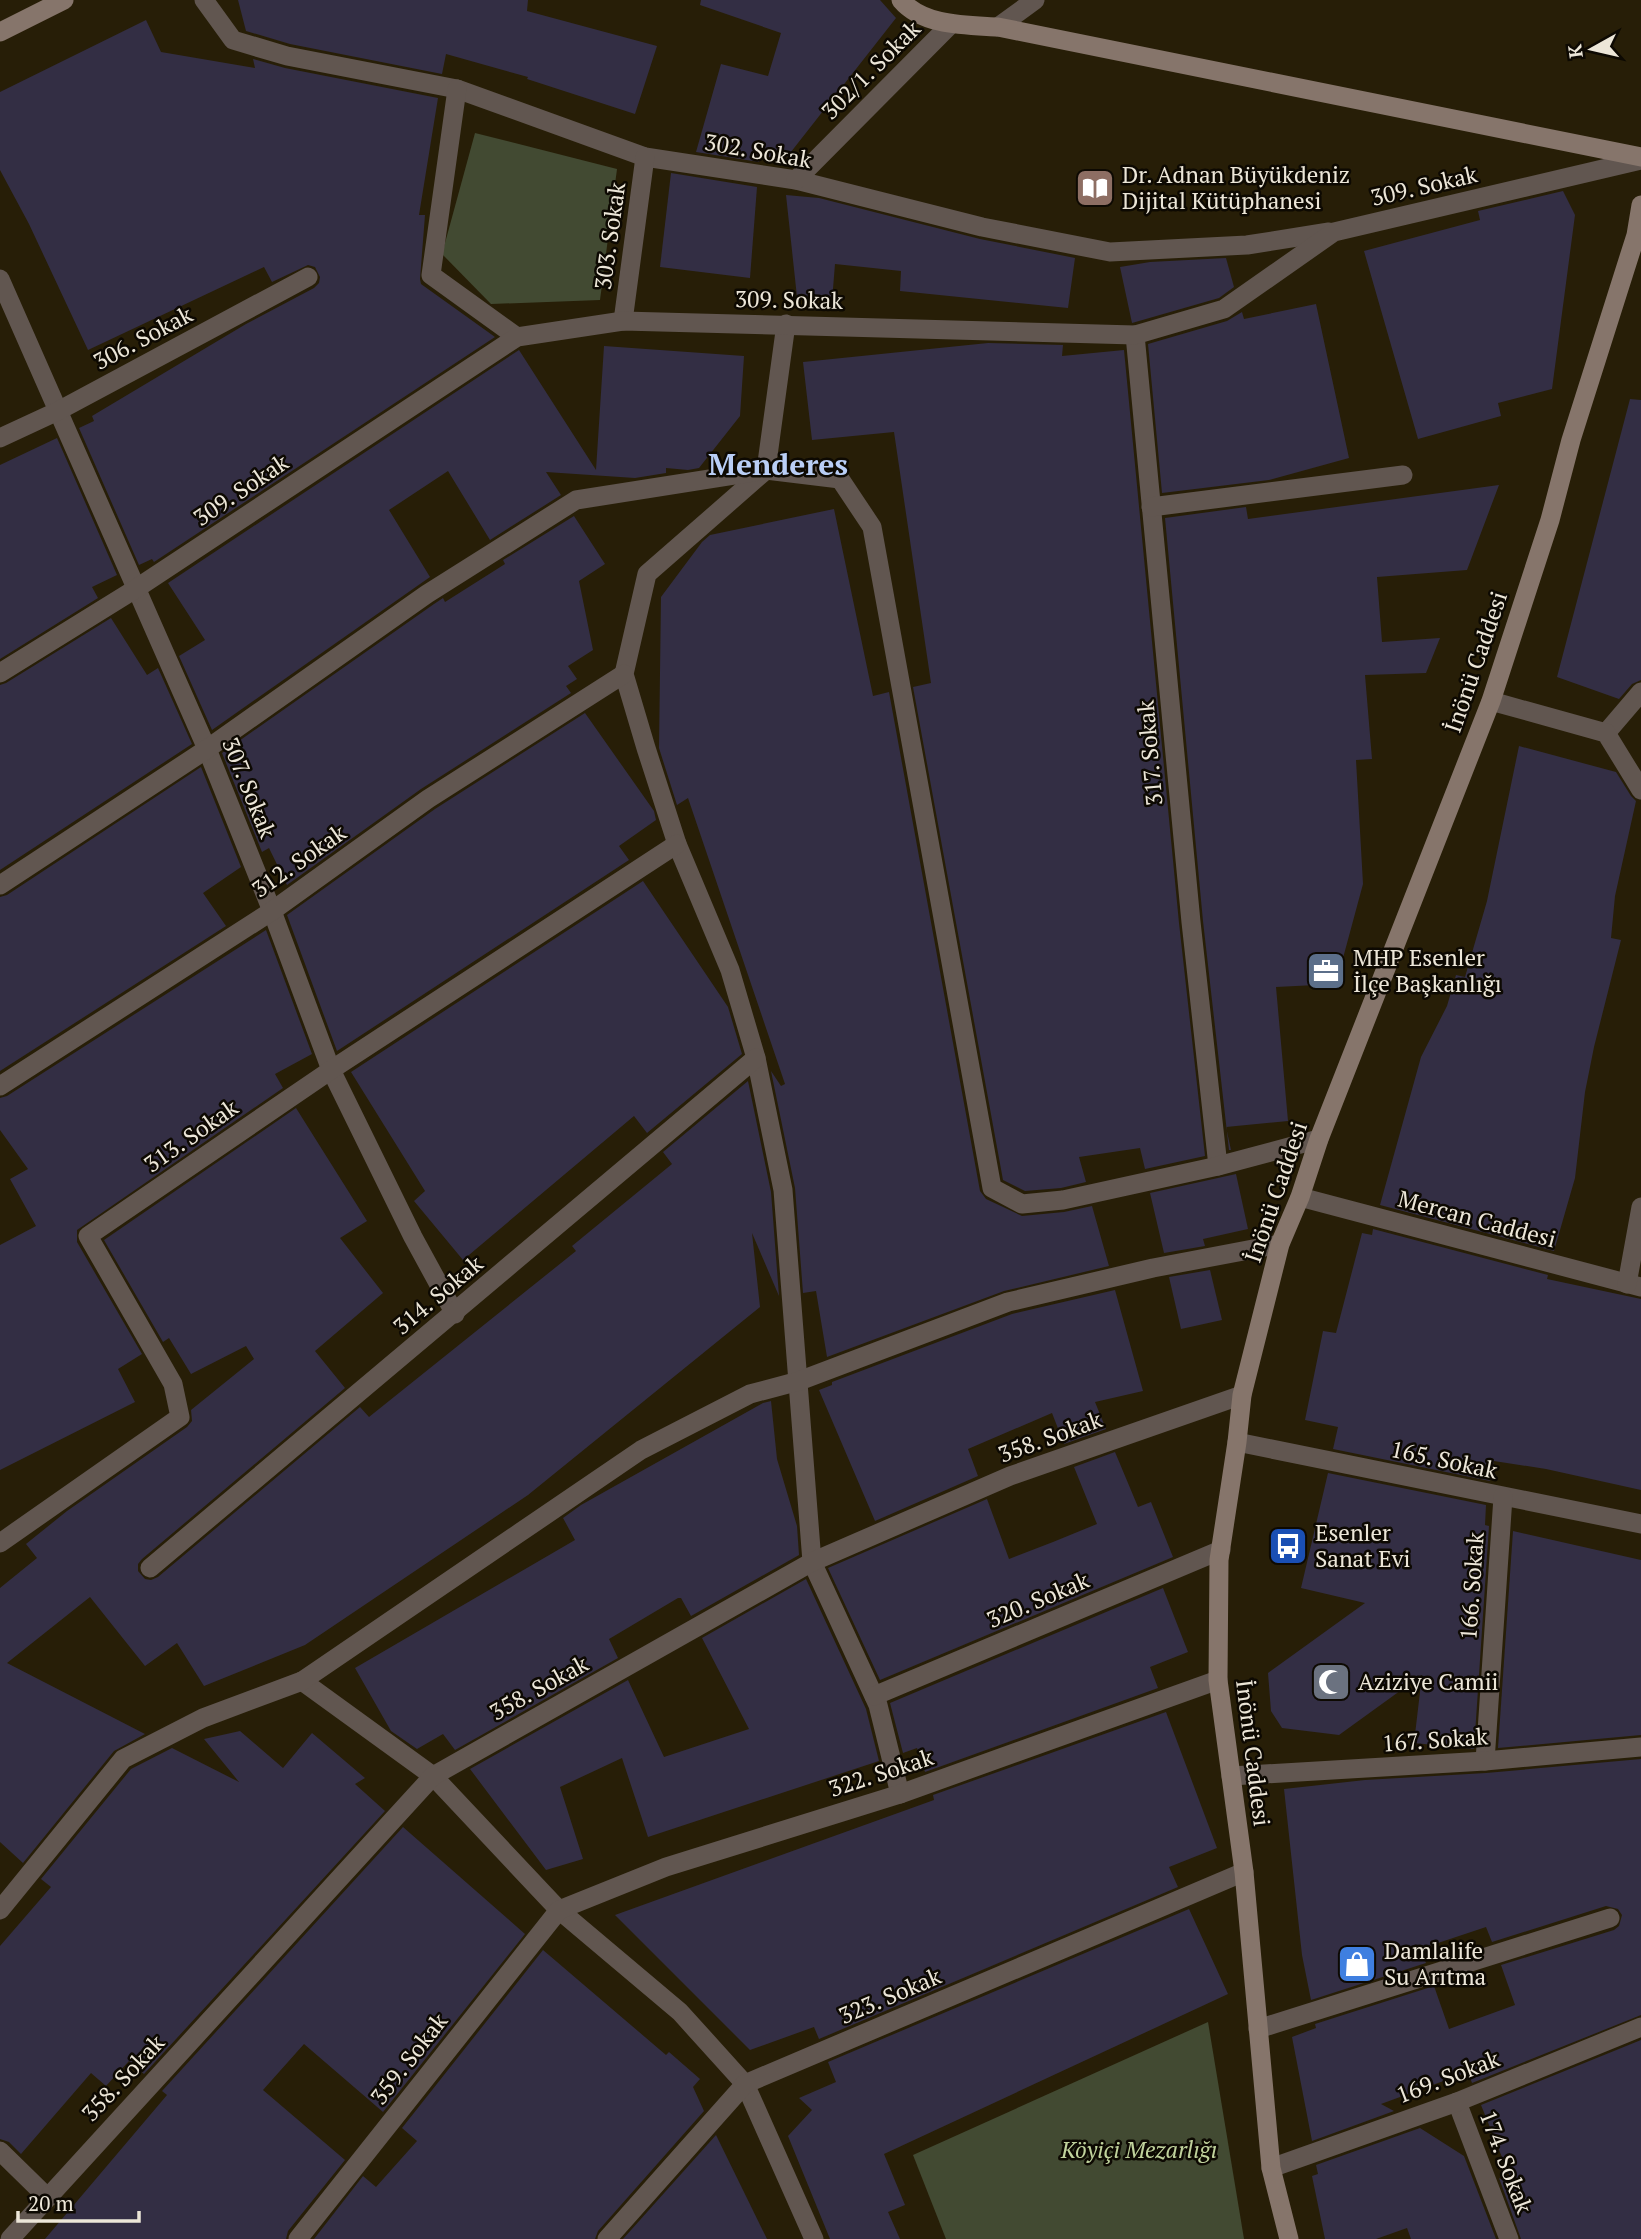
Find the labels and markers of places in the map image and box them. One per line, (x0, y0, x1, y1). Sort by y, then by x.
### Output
place label: Dr. Adnan Büyükdeniz Dijital Kütüphanesi (1122, 159, 1350, 216)
library icon: Dr. Adnan Büyükdeniz Dijital Kütüphanesi (1074, 167, 1116, 209)
place label: MHP Esenler İlçe Başkanlığı (1353, 942, 1502, 999)
office icon: MHP Esenler İlçe Başkanlığı (1305, 950, 1347, 992)
place label: Esenler Sanat Evi (1315, 1517, 1410, 1574)
bus stop icon: Esenler Sanat Evi (1267, 1525, 1309, 1567)
mosque icon: Aziziye Camii (1310, 1661, 1352, 1703)
place label: Aziziye Camii (1358, 1666, 1499, 1697)
place label: Damlalife Su Arıtma (1384, 1935, 1487, 1992)
shop icon: Damlalife Su Arıtma (1336, 1943, 1378, 1985)

